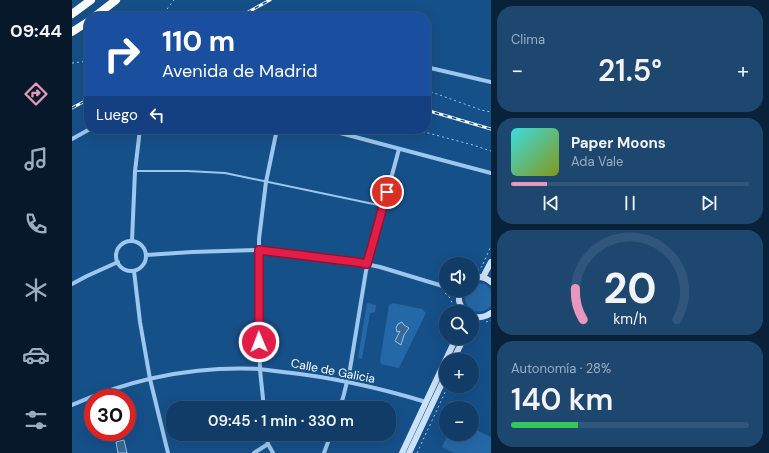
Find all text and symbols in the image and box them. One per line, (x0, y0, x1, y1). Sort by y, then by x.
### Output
text: 09:44 (10, 19, 62, 43)
text: 110 m (162, 23, 235, 60)
icon: right (96, 28, 148, 80)
text: Clima (511, 31, 545, 48)
text: 21.5° (598, 51, 662, 90)
text: − (511, 56, 523, 85)
text: + (737, 56, 749, 85)
text: Avenida de Madrid (162, 59, 318, 83)
icon: directions (22, 80, 50, 108)
icon: left (146, 104, 168, 126)
text: Luego (96, 105, 138, 125)
text: Paper Moons (571, 133, 666, 153)
icon: music (22, 145, 50, 173)
text: Ada Vale (571, 153, 623, 170)
pin (370, 175, 404, 209)
icon: arrive (376, 181, 398, 203)
icon: previous (540, 192, 562, 214)
icon: pause (619, 192, 641, 214)
icon: next (698, 192, 720, 214)
icon: phone (22, 210, 50, 238)
map controls (439, 257, 479, 441)
button: sound (439, 257, 479, 297)
text: 20 (603, 262, 657, 316)
icon: climate (22, 276, 50, 304)
button: search (439, 305, 479, 345)
text: km/h (613, 310, 647, 328)
position arrow (238, 321, 280, 363)
icon: car (22, 341, 50, 369)
button: + (439, 353, 479, 393)
street label: Calle de Galicia (290, 355, 376, 387)
text: Autonomía · 28% (511, 360, 611, 377)
text: 140 km (511, 380, 613, 419)
speed limit sign: 30 (84, 389, 136, 441)
button: − (439, 401, 479, 441)
icon: filters (22, 406, 50, 434)
text: 09:45 · 1 min · 330 m (208, 411, 354, 431)

